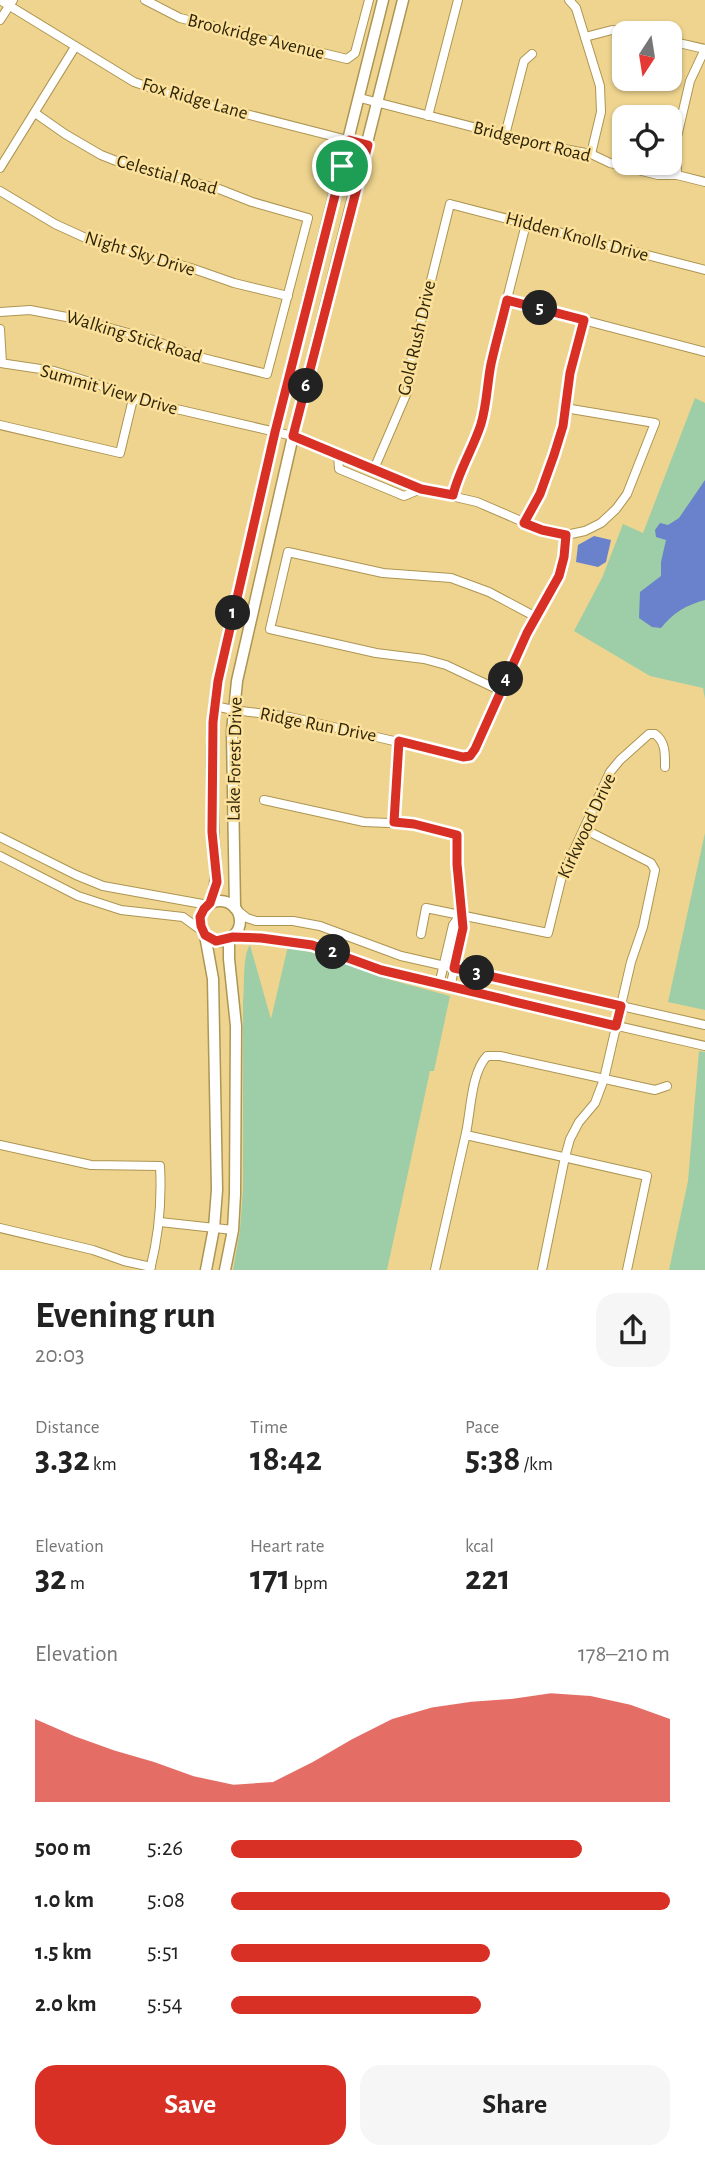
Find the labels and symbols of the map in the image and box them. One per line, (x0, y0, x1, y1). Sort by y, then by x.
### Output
street label: Brookridge Avenue (186, 11, 326, 63)
north arrow (612, 21, 682, 91)
street label: Fox Ridge Lane (140, 75, 250, 123)
street label: Bridgeport Road (471, 118, 593, 166)
pin (312, 136, 372, 196)
street label: Celestial Road (114, 152, 220, 198)
street label: Hidden Knolls Drive (503, 209, 651, 265)
street label: Night Sky Drive (83, 228, 197, 280)
street label: Gold Rush Drive (395, 279, 439, 397)
pin: 5 (522, 290, 558, 326)
street label: Walking Stick Road (64, 307, 205, 367)
street label: Summit View Drive (38, 361, 180, 419)
pin: 6 (288, 368, 324, 404)
pin: 1 (216, 596, 250, 630)
pin: 4 (489, 662, 524, 696)
street label: Lake Forest Drive (224, 697, 246, 821)
street label: Ridge Run Drive (258, 704, 378, 746)
street label: Kirkwood Drive (554, 771, 620, 881)
pin: 2 (316, 934, 350, 970)
pin: 3 (460, 956, 494, 990)

